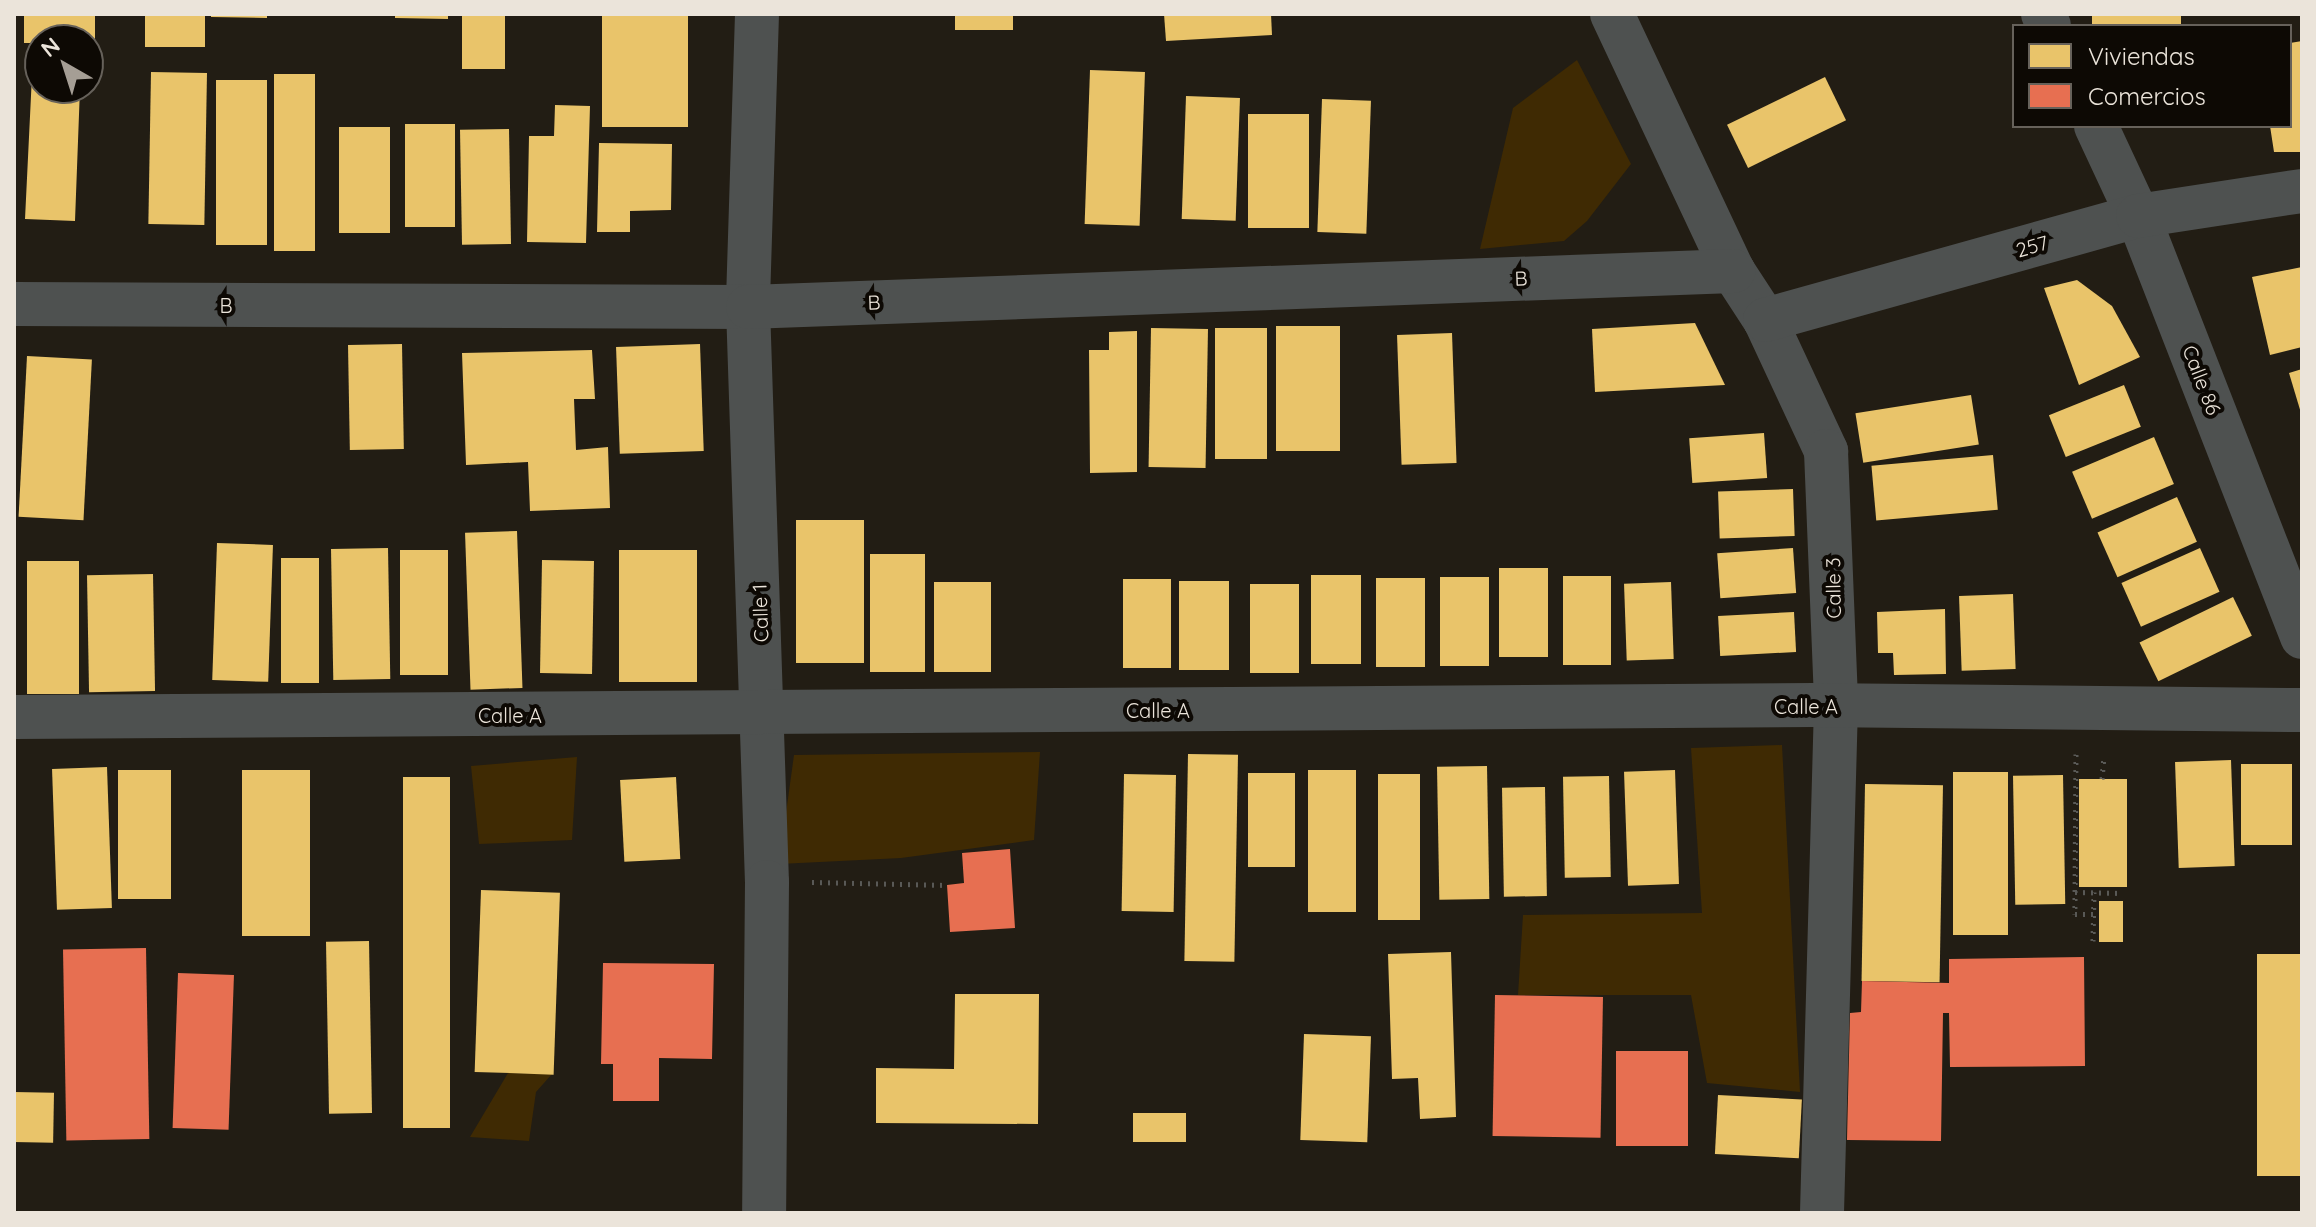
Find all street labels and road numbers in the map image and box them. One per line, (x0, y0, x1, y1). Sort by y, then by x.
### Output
street label: 257 (2013, 230, 2051, 262)
street label: B (1514, 266, 1528, 290)
street label: B (867, 290, 881, 314)
street label: B (219, 293, 233, 317)
street label: Calle 86 (2178, 342, 2226, 418)
street label: Calle 3 (1820, 557, 1846, 619)
street label: Calle 1 (747, 583, 773, 643)
street label: Calle A (1774, 694, 1838, 718)
street label: Calle A (1126, 698, 1190, 722)
street label: Calle A (478, 703, 542, 727)

